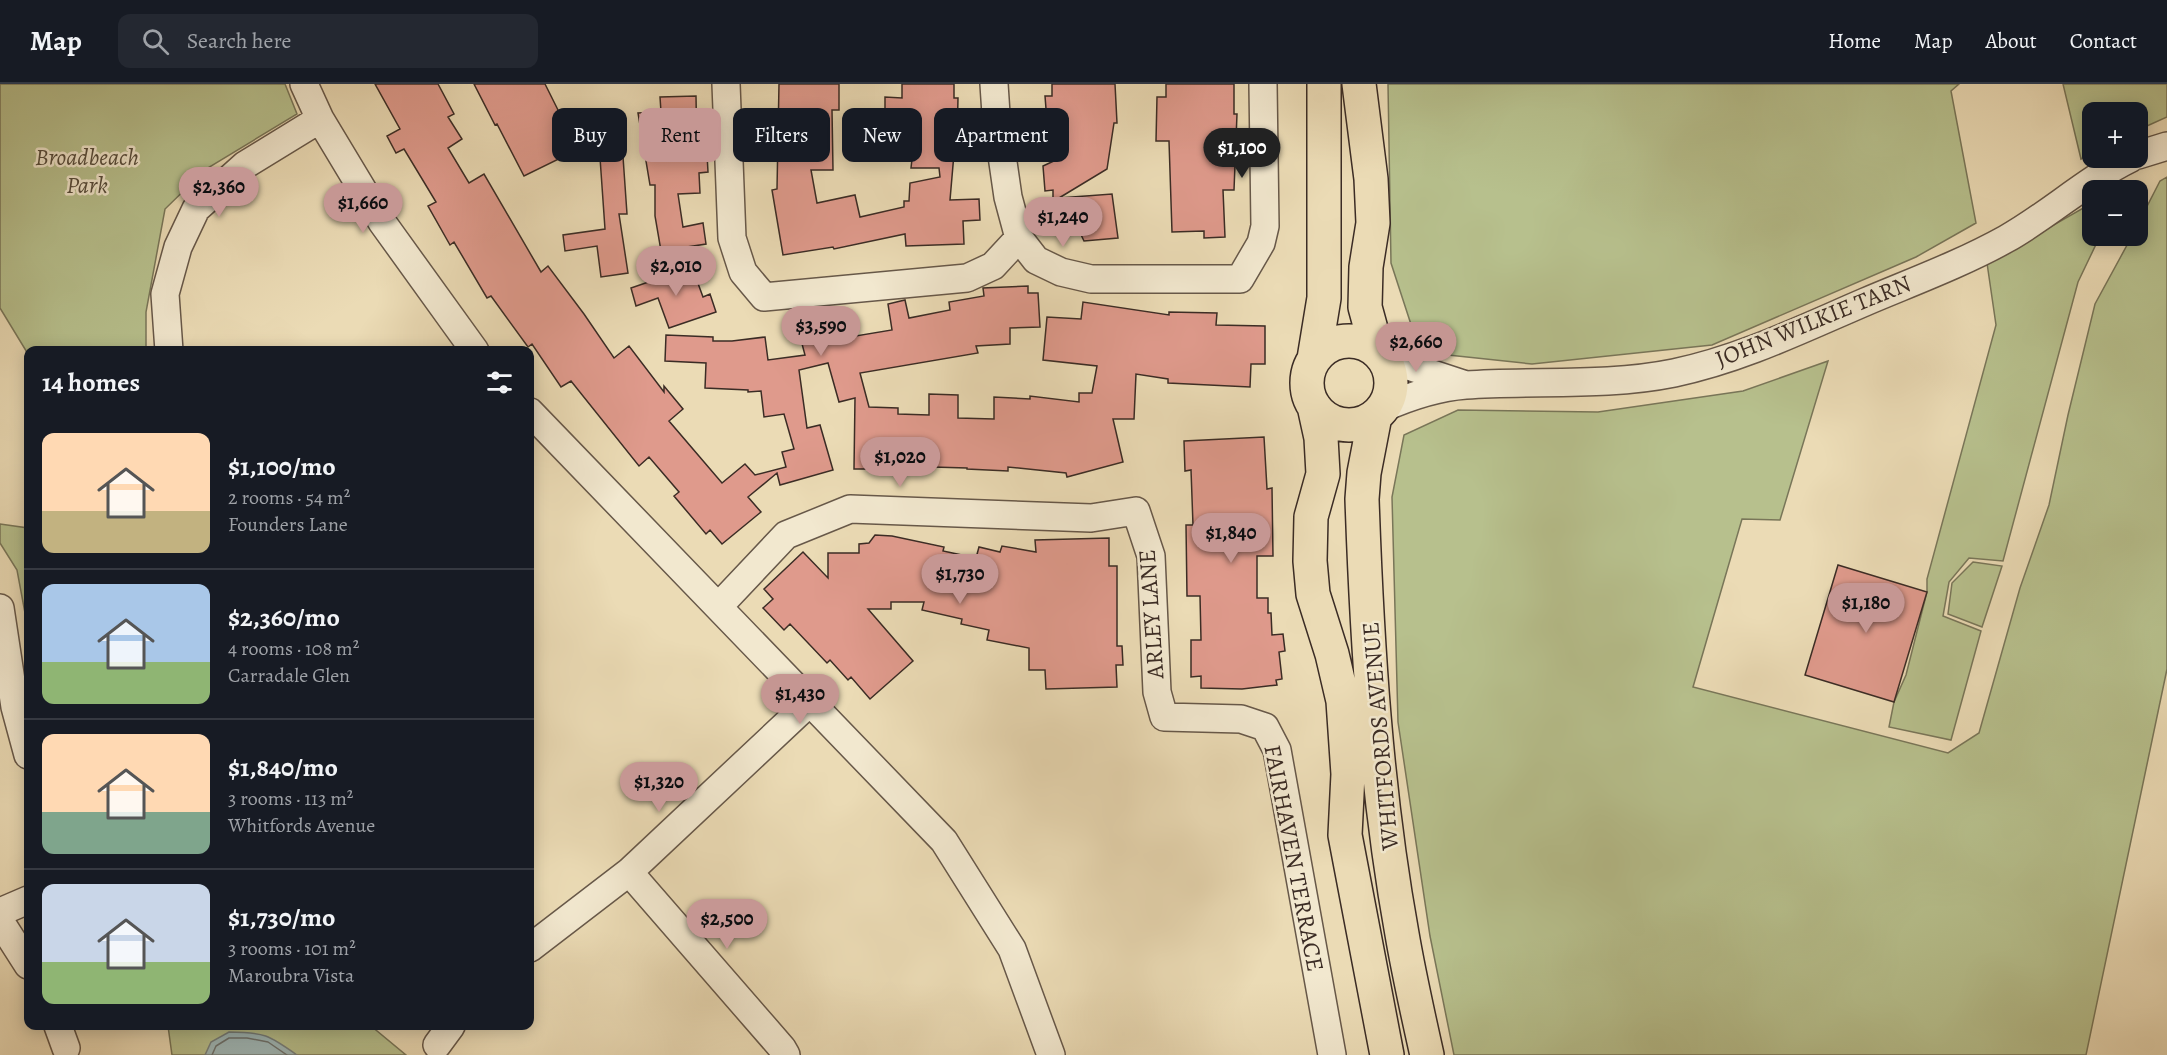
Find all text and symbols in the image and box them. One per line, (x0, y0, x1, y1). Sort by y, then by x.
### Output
search box (118, 14, 538, 68)
text: Map (30, 22, 82, 60)
icon: search (139, 25, 172, 58)
text: Search here (187, 26, 291, 56)
text: Home (1828, 27, 1881, 55)
text: Map (1914, 27, 1952, 55)
text: About (1985, 27, 2037, 55)
text: Contact (2070, 27, 2137, 55)
map controls (2082, 102, 2148, 246)
button: + (2082, 102, 2148, 168)
chip: Buy (552, 108, 627, 162)
chip: Rent (639, 108, 721, 162)
chip: Filters (733, 108, 830, 162)
chip: New (842, 108, 922, 162)
chip: Apartment (934, 108, 1069, 162)
pin: $1,100 (1193, 128, 1291, 179)
text: $1,100 (1217, 134, 1267, 161)
park label: Broadbeach Park (35, 141, 139, 201)
pin: $2,360 (170, 167, 268, 218)
text: $2,360 (193, 173, 245, 200)
button: − (2082, 180, 2148, 246)
pin: $1,660 (314, 183, 412, 234)
text: $1,660 (338, 189, 388, 216)
pin: $1,240 (1014, 197, 1112, 248)
text: $1,240 (1038, 203, 1088, 230)
pin: $2,010 (627, 246, 725, 297)
text: $2,010 (650, 252, 702, 279)
street label: JOHN WILKIE TARN (1710, 267, 1916, 375)
pin: $3,590 (772, 306, 870, 357)
text: $3,590 (795, 312, 847, 339)
pin: $2,660 (1367, 322, 1465, 373)
text: $2,660 (1389, 328, 1443, 355)
text: 14 homes (42, 365, 140, 400)
icon: filters (483, 366, 516, 399)
pin: $1,020 (851, 437, 949, 488)
text: $1,020 (874, 443, 926, 470)
text: $1,100/mo (228, 449, 336, 484)
icon: home (90, 457, 162, 529)
text: 2 rooms · 54 m² (228, 484, 350, 511)
text: Founders Lane (228, 511, 348, 538)
pin: $1,840 (1182, 513, 1280, 564)
text: $1,840 (1206, 519, 1256, 546)
street label: ARLEY LANE (1131, 548, 1172, 681)
pin: $1,730 (911, 554, 1009, 605)
text: $1,730 (935, 560, 985, 587)
pin: $1,180 (1817, 583, 1915, 634)
text: $1,180 (1842, 589, 1890, 616)
text: $2,360/mo (228, 600, 340, 635)
icon: home (90, 608, 162, 680)
street label: WHITFORDS AVENUE (1354, 621, 1406, 852)
text: 4 rooms · 108 m² (228, 635, 359, 662)
text: Carradale Glen (228, 662, 350, 689)
pin: $1,430 (751, 674, 849, 725)
text: $1,430 (775, 680, 825, 707)
street label: FAIRHAVEN TERRACE (1256, 742, 1332, 974)
text: $1,840/mo (228, 750, 338, 785)
icon: home (90, 758, 162, 830)
pin: $1,320 (610, 762, 708, 813)
text: $1,320 (634, 768, 684, 795)
text: 3 rooms · 113 m² (228, 785, 353, 812)
text: Whitfords Avenue (228, 812, 375, 839)
pin: $2,500 (678, 899, 776, 950)
text: $1,730/mo (228, 900, 336, 935)
text: $2,500 (700, 905, 754, 932)
icon: home (90, 908, 162, 980)
text: 3 rooms · 101 m² (228, 935, 356, 962)
text: Maroubra Vista (228, 962, 354, 989)

